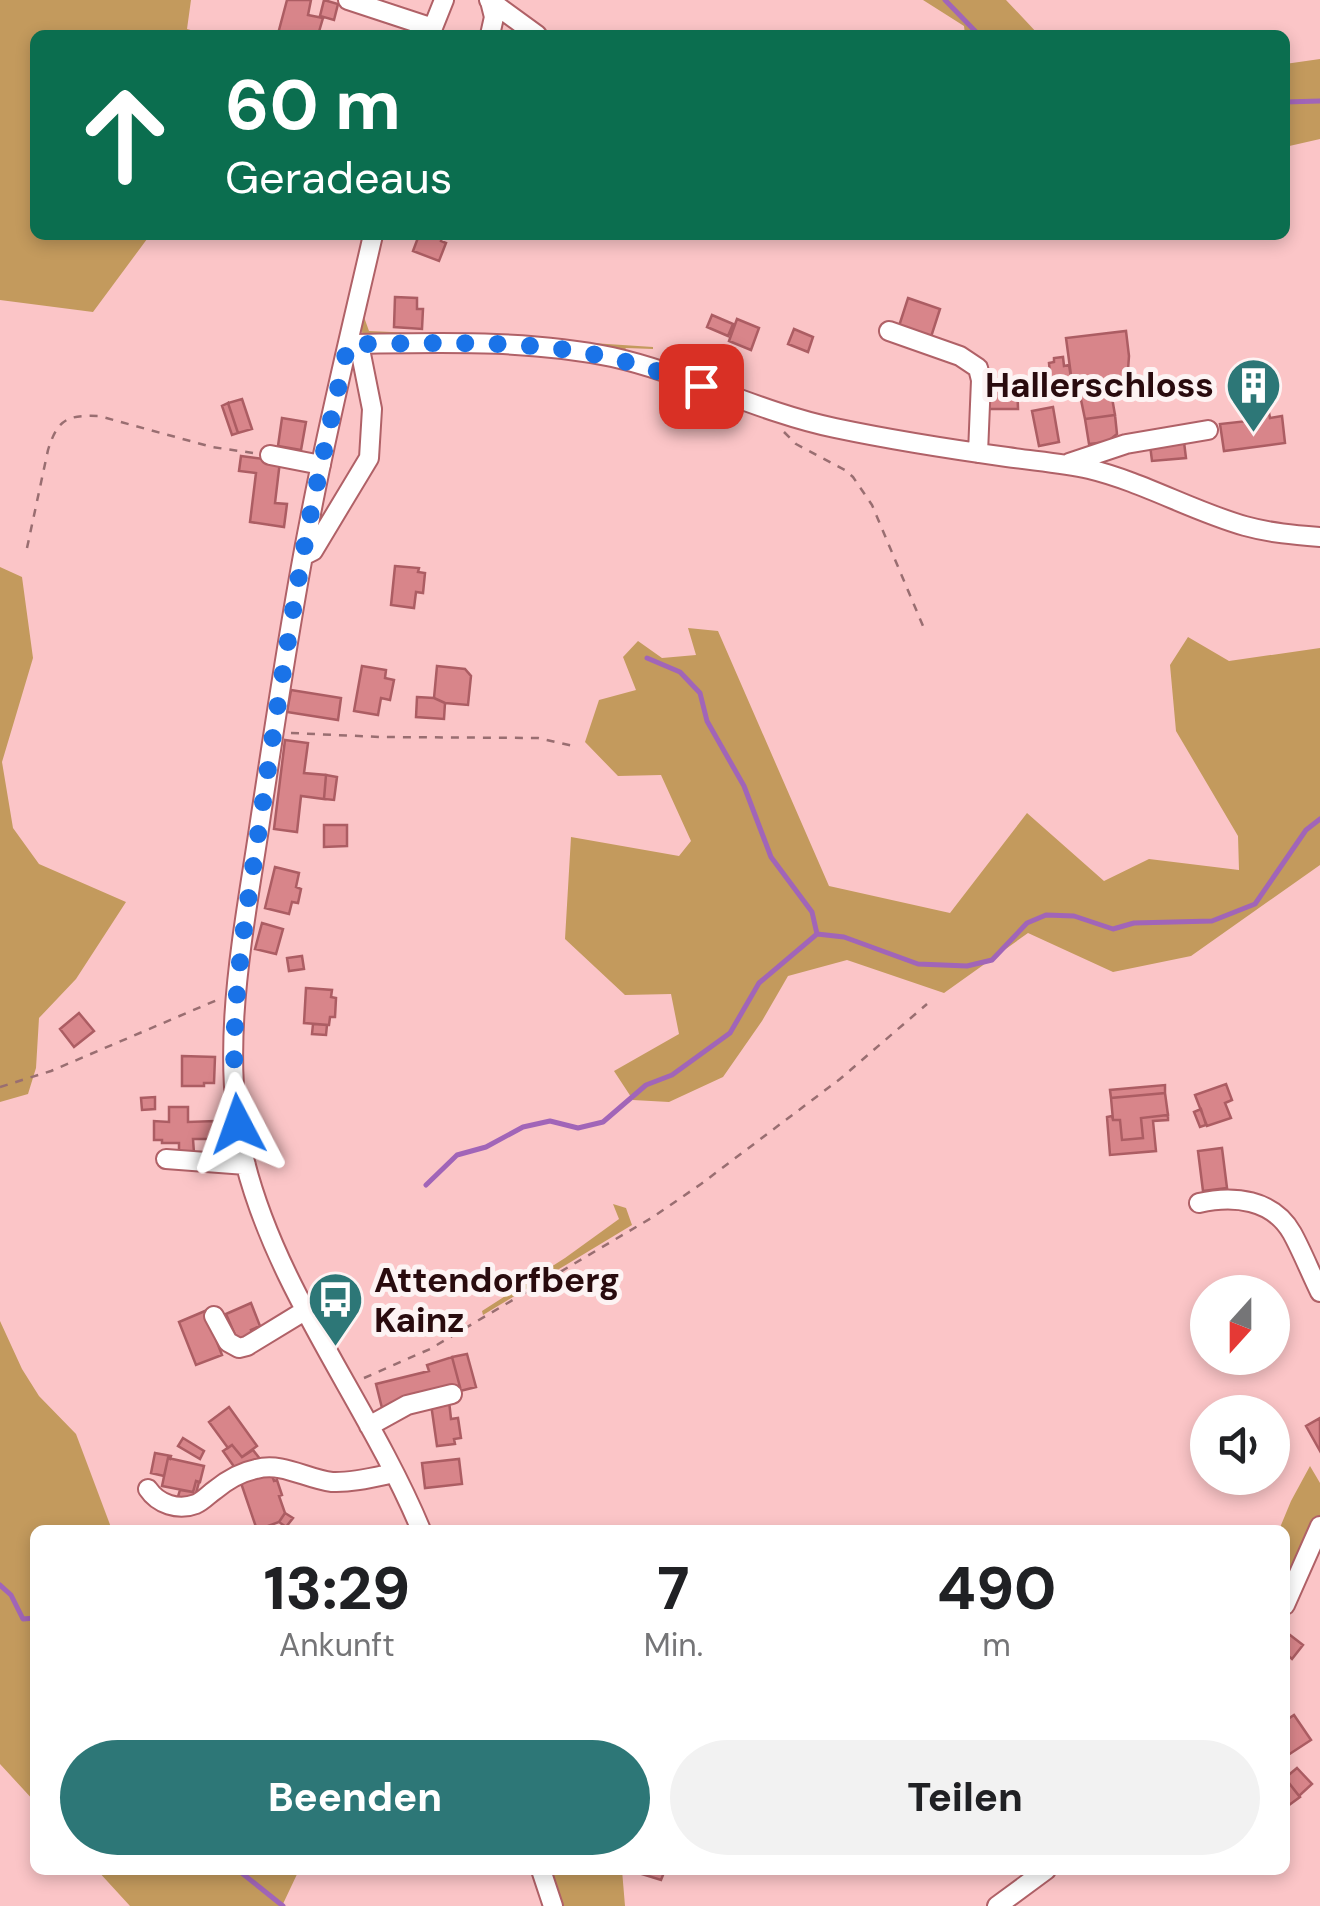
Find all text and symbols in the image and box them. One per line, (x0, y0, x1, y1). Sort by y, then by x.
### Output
text: 60 m (225, 60, 401, 151)
icon: ahead (60, 70, 190, 200)
text: Geradeaus (225, 148, 452, 207)
pin (659, 344, 744, 429)
building icon: Hallerschloss (1223, 355, 1283, 434)
icon: arrive (674, 359, 729, 414)
place label: Hallerschloss (985, 362, 1214, 408)
position arrow (186, 1072, 290, 1176)
place label: Attendorfberg Kainz (374, 1257, 620, 1343)
bus stop icon: Attendorfberg Kainz (305, 1270, 365, 1349)
north arrow (1190, 1275, 1290, 1375)
map controls (1190, 1275, 1290, 1495)
button: sound (1190, 1395, 1290, 1495)
text: 13:29 (264, 1549, 410, 1628)
text: 7 (657, 1549, 690, 1628)
text: 490 (937, 1549, 1056, 1628)
text: Ankunft (279, 1624, 395, 1666)
text: Min. (644, 1624, 703, 1666)
text: m (982, 1624, 1011, 1666)
button: Beenden (60, 1740, 650, 1855)
button: Teilen (670, 1740, 1260, 1855)

